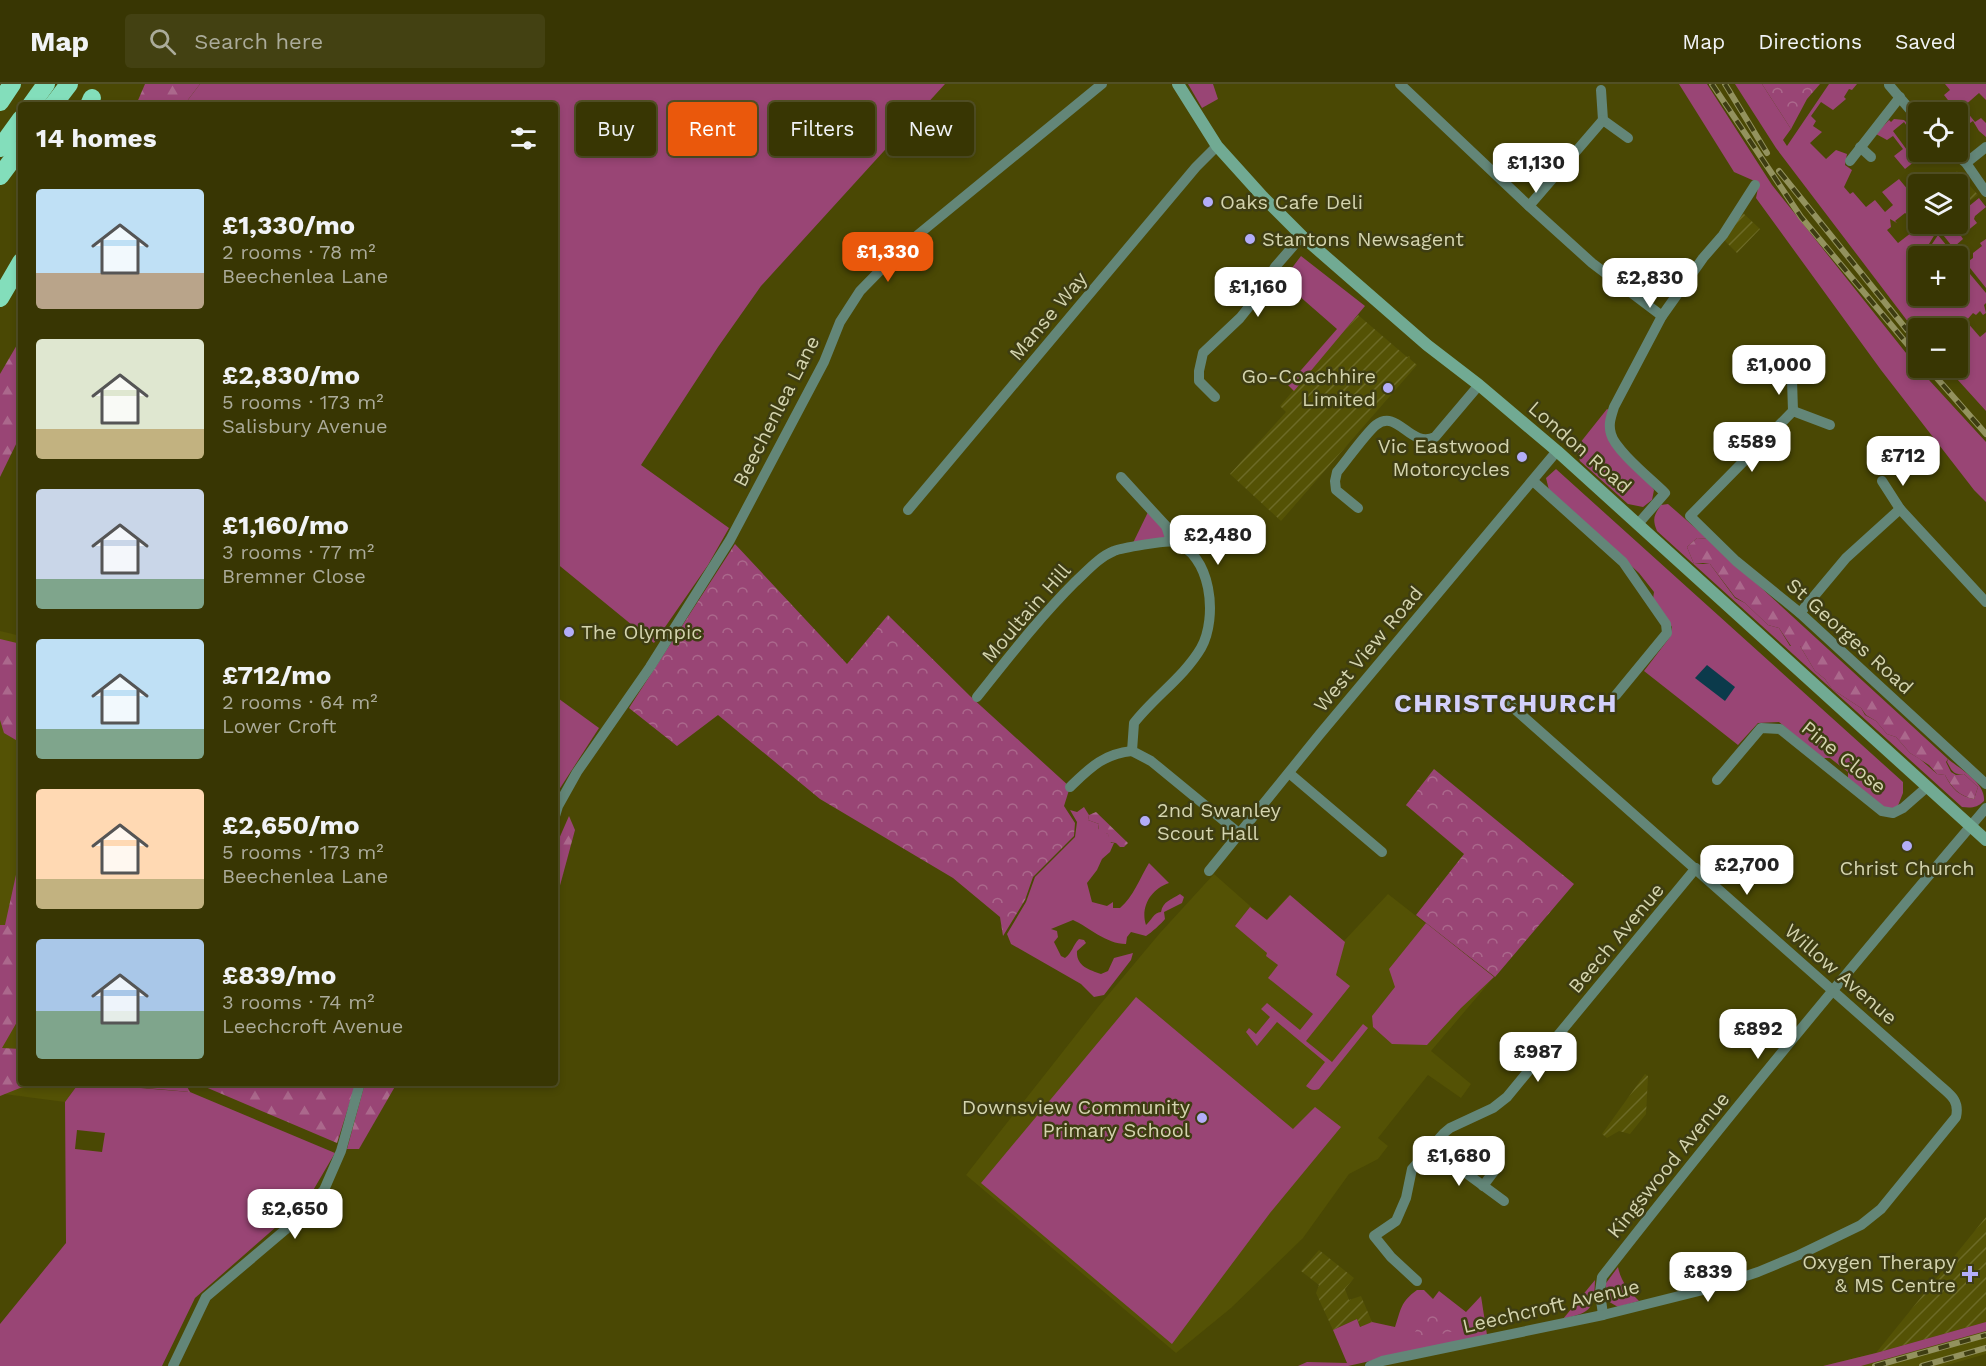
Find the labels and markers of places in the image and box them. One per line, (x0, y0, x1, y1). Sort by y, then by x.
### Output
pin: £1,130 (1487, 143, 1585, 194)
place label: Oaks Cafe Deli (1220, 190, 1363, 214)
marker: Oaks Cafe Deli (1201, 195, 1215, 209)
place label: Stantons Newsagent (1262, 227, 1464, 251)
pin: £1,330 (839, 232, 937, 283)
marker: Stantons Newsagent (1243, 232, 1257, 246)
pin: £2,830 (1601, 258, 1699, 309)
pin: £1,160 (1209, 267, 1307, 318)
pin: £1,000 (1730, 345, 1828, 396)
place label: Go-Coachhire Limited (1242, 364, 1376, 411)
marker: Go-Coachhire Limited (1381, 381, 1395, 395)
pin: £589 (1716, 422, 1788, 473)
place label: Vic Eastwood Motorcycles (1378, 434, 1510, 481)
pin: £712 (1867, 436, 1939, 487)
marker: Vic Eastwood Motorcycles (1515, 450, 1529, 464)
pin: £2,480 (1169, 515, 1267, 566)
place label: The Olympic (581, 620, 702, 644)
marker: The Olympic (562, 625, 576, 639)
place label: 2nd Swanley Scout Hall (1157, 798, 1282, 845)
marker: 2nd Swanley Scout Hall (1138, 814, 1152, 828)
marker: Christ Church (1900, 839, 1914, 853)
pin: £2,700 (1698, 845, 1796, 896)
place label: Christ Church (1839, 856, 1975, 880)
pin: £892 (1722, 1009, 1794, 1060)
pin: £987 (1502, 1032, 1574, 1083)
place label: Downsview Community Primary School (962, 1095, 1191, 1142)
marker: Downsview Community Primary School (1195, 1111, 1209, 1125)
pin: £1,680 (1410, 1136, 1508, 1187)
pin: £2,650 (246, 1189, 344, 1240)
place label: Oxygen Therapy & MS Centre (1802, 1250, 1957, 1297)
pin: £839 (1672, 1252, 1744, 1303)
marker: Oxygen Therapy & MS Centre (1961, 1265, 1979, 1283)

